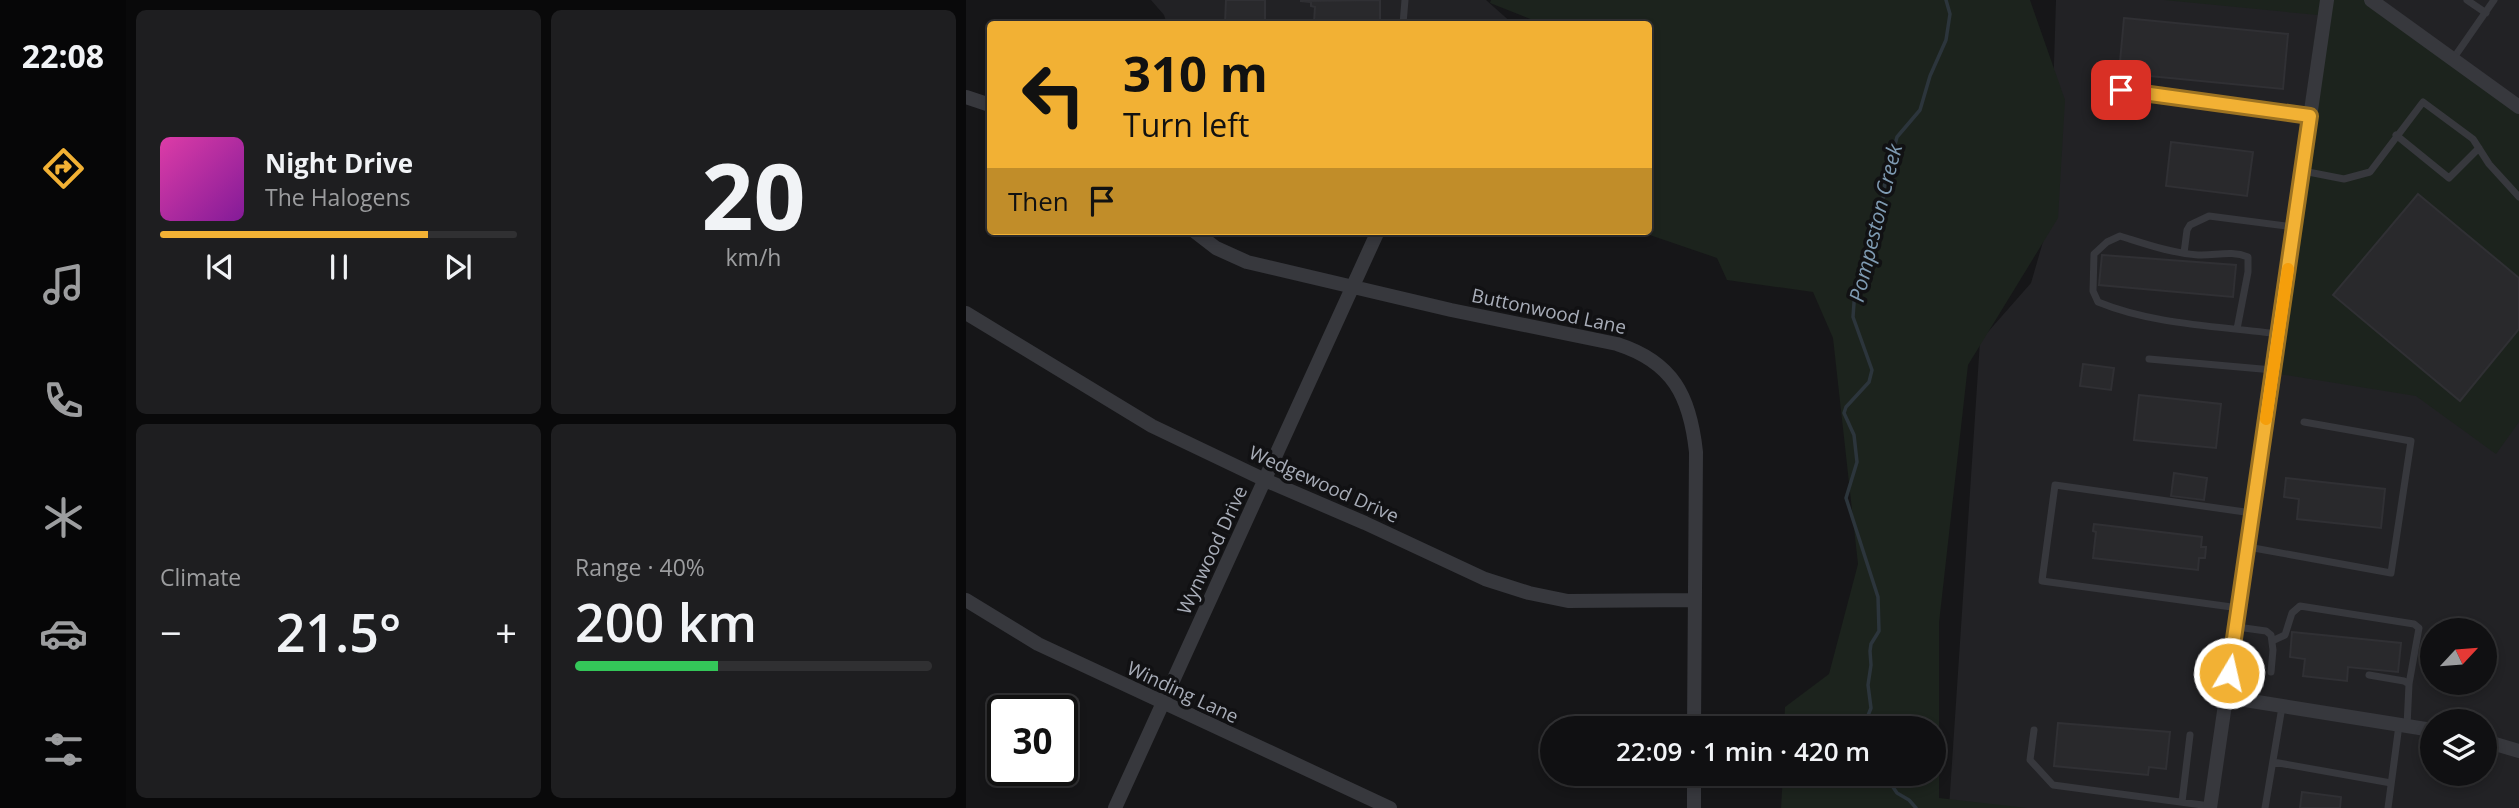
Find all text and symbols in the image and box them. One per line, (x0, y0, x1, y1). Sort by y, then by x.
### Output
text: 22:08 (22, 34, 104, 77)
text: 310 m (1123, 40, 1268, 106)
icon: left (1008, 49, 1099, 140)
pin (2091, 60, 2151, 120)
icon: arrive (2102, 71, 2140, 109)
text: Turn left (1123, 103, 1249, 146)
text: 20 (701, 133, 806, 257)
water label: Pompeston Creek (1842, 140, 1908, 305)
icon: directions (39, 144, 88, 193)
text: Night Drive (265, 145, 413, 181)
text: The Halogens (265, 181, 411, 213)
icon: arrive (1083, 182, 1121, 220)
text: Then (1008, 183, 1069, 219)
text: km/h (726, 241, 781, 273)
icon: previous (201, 248, 239, 286)
icon: pause (320, 248, 358, 286)
icon: next (439, 248, 477, 286)
icon: music (39, 260, 88, 309)
street label: Buttonwood Lane (1469, 282, 1629, 340)
icon: phone (39, 376, 88, 425)
street label: Wedgewood Drive (1245, 439, 1403, 529)
street label: Wynwood Drive (1171, 481, 1253, 619)
icon: climate (39, 493, 88, 542)
text: Range · 40% (575, 551, 705, 583)
text: Climate (160, 561, 241, 593)
text: 200 km (575, 586, 757, 657)
text: 21.5° (276, 596, 401, 667)
text: − (160, 606, 182, 658)
text: + (495, 606, 517, 658)
icon: car (39, 609, 88, 658)
north arrow (2420, 618, 2497, 695)
map controls (2420, 618, 2497, 786)
position arrow (2192, 636, 2266, 710)
street label: Winding Lane (1123, 655, 1243, 729)
speed limit sign: 30 (987, 695, 1078, 786)
button: layers (2420, 709, 2497, 786)
icon: filters (39, 725, 88, 774)
text: 22:09 · 1 min · 420 m (1616, 733, 1870, 769)

